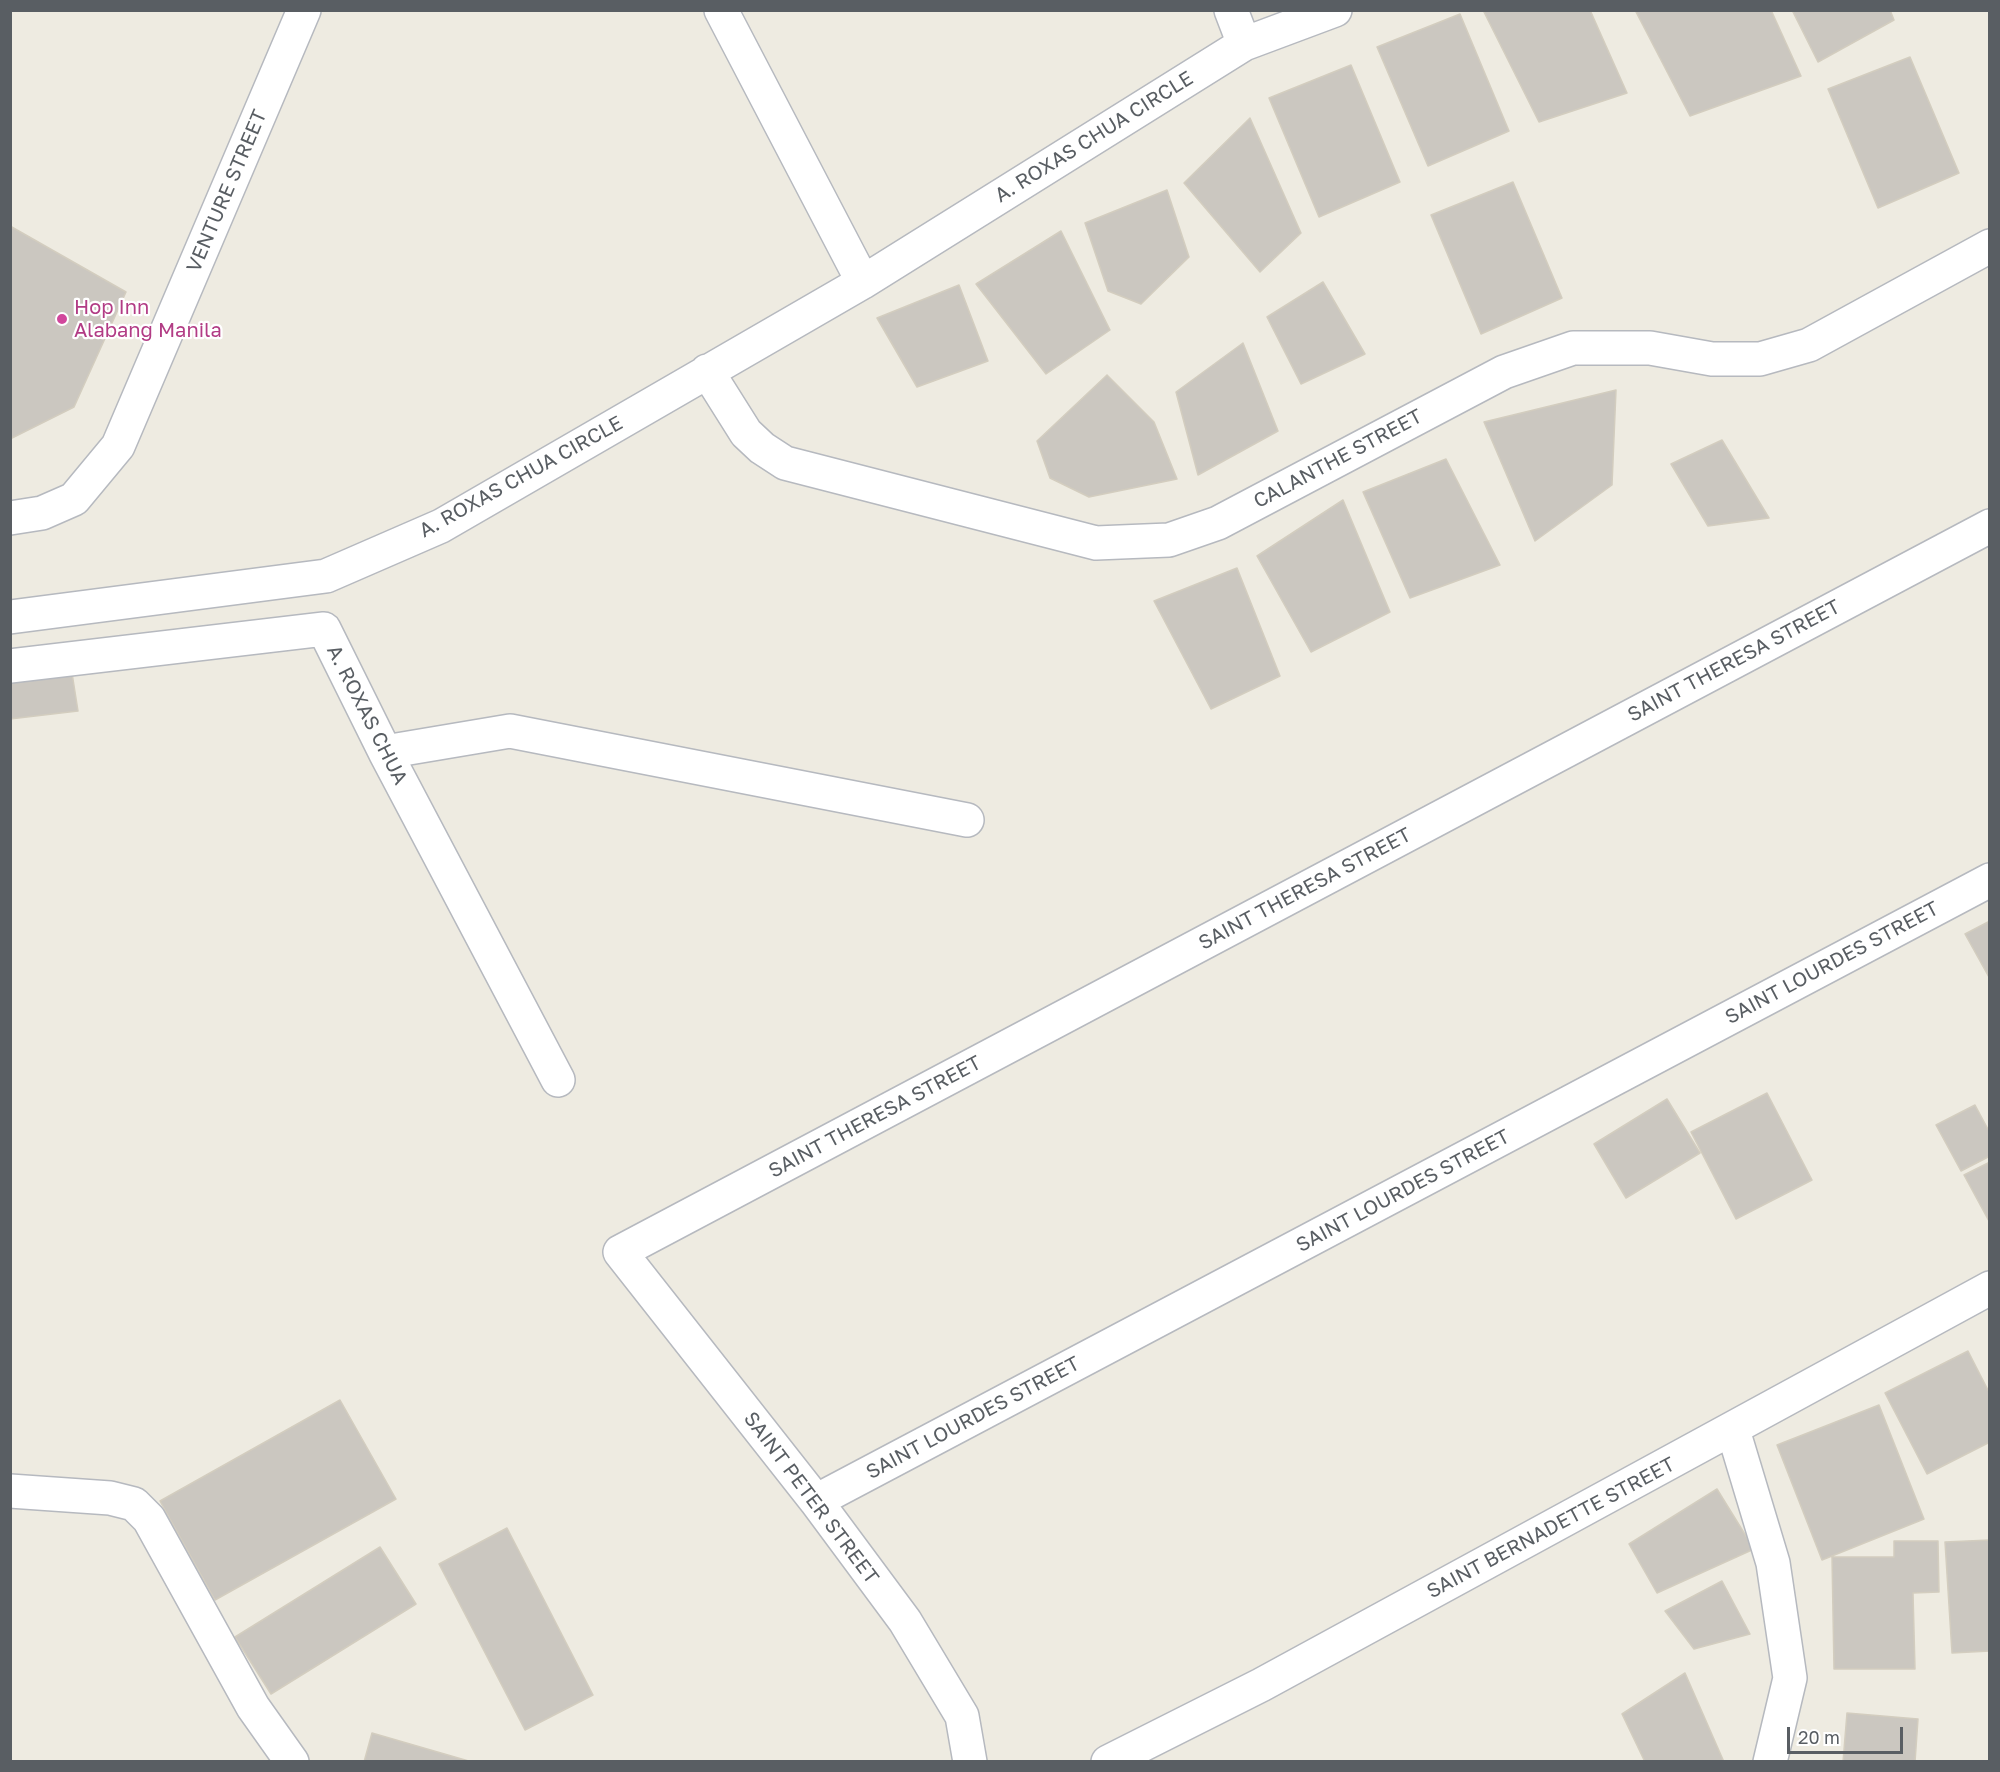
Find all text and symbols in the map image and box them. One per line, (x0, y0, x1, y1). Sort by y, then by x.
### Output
street label: A. ROXAS CHUA CIRCLE (991, 66, 1197, 208)
street label: VENTURE STREET (182, 106, 272, 276)
place label: Hop Inn Alabang Manila (74, 296, 222, 343)
marker: Hop Inn Alabang Manila (55, 312, 69, 326)
street label: CALANTHE STREET (1250, 404, 1426, 514)
street label: A. ROXAS CHUA CIRCLE (415, 411, 627, 543)
street label: SAINT THERESA STREET (1624, 595, 1844, 727)
street label: A. ROXAS CHUA (321, 641, 413, 789)
street label: SAINT THERESA STREET (1195, 823, 1415, 955)
street label: SAINT LOURDES STREET (1721, 897, 1943, 1029)
street label: SAINT THERESA STREET (765, 1051, 985, 1183)
street label: SAINT LOURDES STREET (1292, 1125, 1514, 1257)
street label: SAINT LOURDES STREET (862, 1352, 1084, 1484)
street label: SAINT PETER STREET (738, 1407, 884, 1589)
street label: SAINT BERNADETTE STREET (1423, 1452, 1679, 1604)
scale bar (1790, 1715, 1906, 1753)
text: 20 m (1798, 1726, 1840, 1748)

